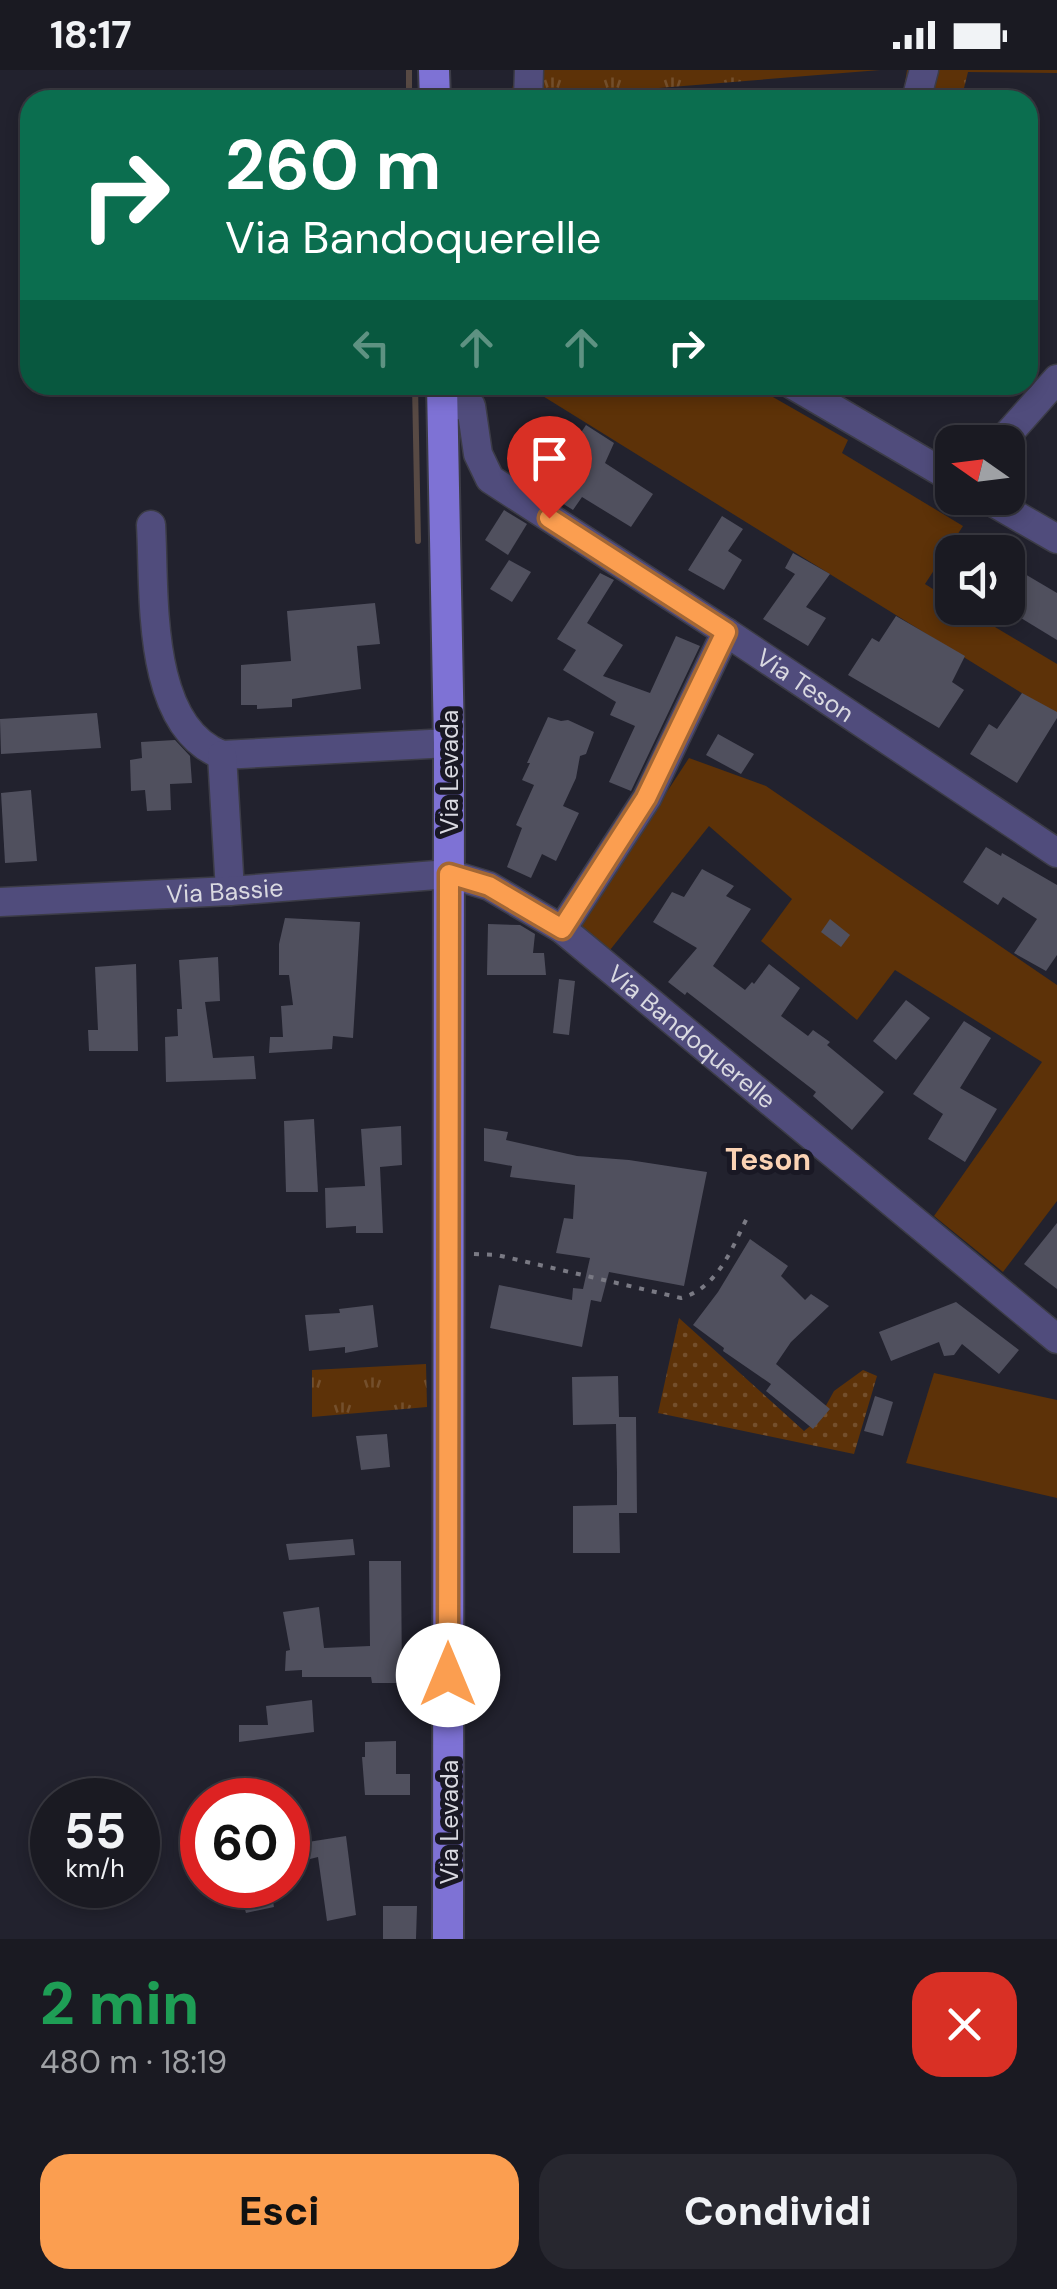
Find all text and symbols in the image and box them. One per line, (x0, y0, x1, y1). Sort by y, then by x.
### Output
text: 18:17 (50, 10, 132, 60)
text: 260 m (225, 120, 441, 211)
icon: right (60, 130, 190, 260)
text: Via Bandoquerelle (225, 208, 601, 267)
icon: left (344, 320, 399, 375)
icon: ahead (449, 320, 504, 375)
icon: ahead (554, 320, 609, 375)
icon: right (659, 320, 714, 375)
pin (507, 416, 592, 519)
north arrow (935, 425, 1025, 515)
map controls (935, 425, 1025, 625)
icon: arrive (522, 431, 577, 486)
button: sound (935, 535, 1025, 625)
street label: Via Teson (750, 641, 860, 730)
street label: Via Levada (433, 710, 466, 834)
street label: Via Bassie (166, 871, 284, 911)
street label: Via Bandoquerelle (600, 958, 783, 1116)
district label: Teson (725, 1140, 811, 1179)
position arrow (396, 1623, 500, 1727)
street label: Via Levada (433, 1760, 466, 1884)
speed limit sign: 60 (180, 1778, 310, 1908)
text: 55 (64, 1798, 126, 1864)
text: km/h (65, 1852, 125, 1885)
text: 2 min (40, 1964, 199, 2043)
button: close (912, 1972, 1017, 2077)
text: 480 m · 18:19 (40, 2041, 227, 2083)
button: Esci (40, 2154, 519, 2269)
button: Condividi (539, 2154, 1017, 2269)

